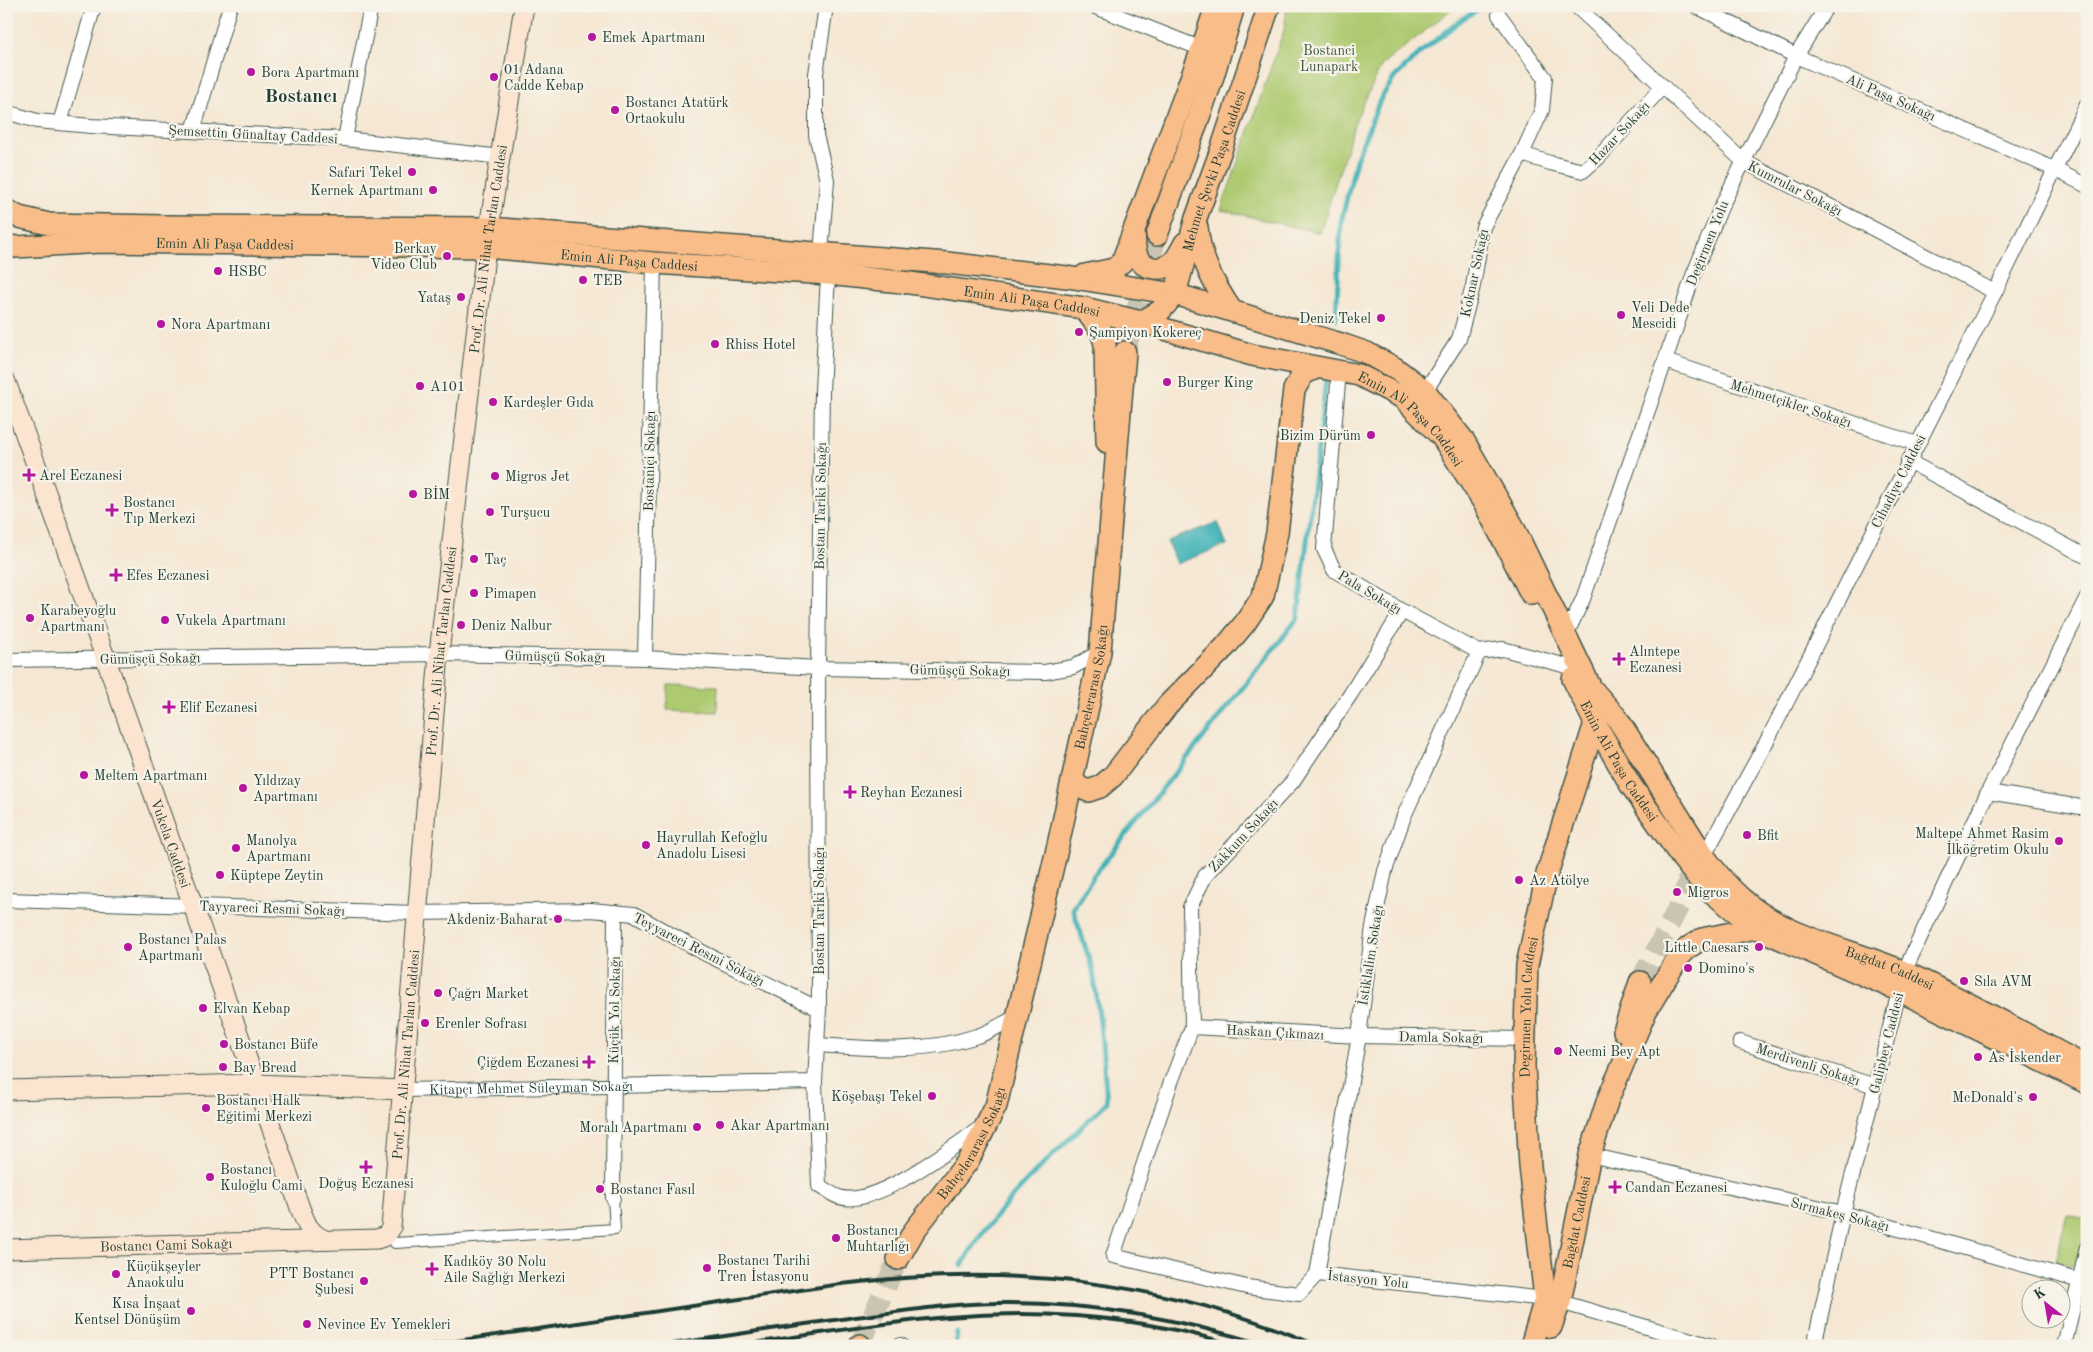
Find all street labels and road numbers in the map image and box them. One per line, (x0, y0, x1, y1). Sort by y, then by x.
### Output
street label: Ali Paşa Sokağı (1844, 72, 1938, 124)
street label: Mehmet Şevki Paşa Caddesi (1181, 88, 1249, 253)
street label: Hazar Sokağı (1587, 99, 1653, 168)
street label: Şemsettin Günaltay Caddesi (168, 124, 338, 146)
street label: Prof. Dr. Ali Nihat Tarlan Caddesi (468, 144, 510, 354)
street label: Kumrular Sokağı (1745, 159, 1844, 219)
street label: Değirmen Yolu (1684, 198, 1732, 288)
street label: Koknar Sokağı (1459, 227, 1491, 319)
street label: Emin Ali Paşa Caddesi (155, 237, 294, 253)
street label: Emin Ali Paşa Caddesi (559, 248, 698, 274)
street label: Emin Ali Paşa Caddesi (962, 285, 1102, 320)
street label: Emin Ali Paşa Caddesi (1355, 370, 1465, 469)
street label: Mehmetçikler Sokağı (1728, 378, 1853, 430)
street label: Bostaniçi Sokağı (642, 410, 658, 512)
street label: Cihadiye Caddesi (1869, 432, 1929, 531)
street label: Bostan Tariki Sokağı (813, 442, 829, 570)
street label: Prof. Dr. Ali Nihat Tarlan Caddesi (424, 546, 459, 757)
street label: Pala Sokağı (1335, 568, 1404, 617)
street label: Bahçelerarası Sokağı (1073, 624, 1110, 751)
street label: Gümüşçü Sokağı (504, 649, 606, 665)
street label: Gümüşçü Sokağı (99, 651, 201, 667)
street label: Gümüşçü Sokağı (909, 663, 1011, 679)
street label: Emin Ali Paşa Caddesi (1577, 699, 1660, 824)
street label: Zakkum Sokağı (1206, 796, 1281, 875)
street label: Vukela Caddesi (148, 797, 192, 890)
street label: Bostan Tariki Sokağı (813, 847, 827, 975)
street label: Tayyareci Resmi Sokağı (199, 899, 345, 919)
street label: İstiklalim Sokağı (1353, 903, 1386, 1007)
street label: Teyyareci Resmi Sokağı (631, 911, 767, 989)
street label: Degirmen Yolu Caddesi (1518, 935, 1541, 1078)
street label: Bağdat Caddesi (1843, 945, 1936, 993)
street label: Prof. Dr. Ali Nihat Tarlan Caddesi (391, 949, 422, 1160)
street label: Küçük Yol Sokağı (607, 956, 623, 1064)
street label: Galipbey Caddesi (1868, 991, 1906, 1095)
street label: Haskan Çıkmazı (1226, 1023, 1325, 1043)
street label: Damla Sokağı (1398, 1030, 1484, 1046)
street label: Merdivenli Sokağı (1754, 1042, 1862, 1088)
street label: Kitapçı Mehmet Süleyman Sokağı (429, 1080, 633, 1097)
street label: Bahçelerarası Sokağı (935, 1086, 1008, 1203)
street label: Bağdat Caddesi (1561, 1175, 1594, 1270)
street label: Sırmakeş Sokağı (1789, 1196, 1891, 1234)
street label: Bostancı Cami Sokağı (100, 1237, 232, 1254)
street label: İstasyon Yolu (1326, 1266, 1410, 1291)

